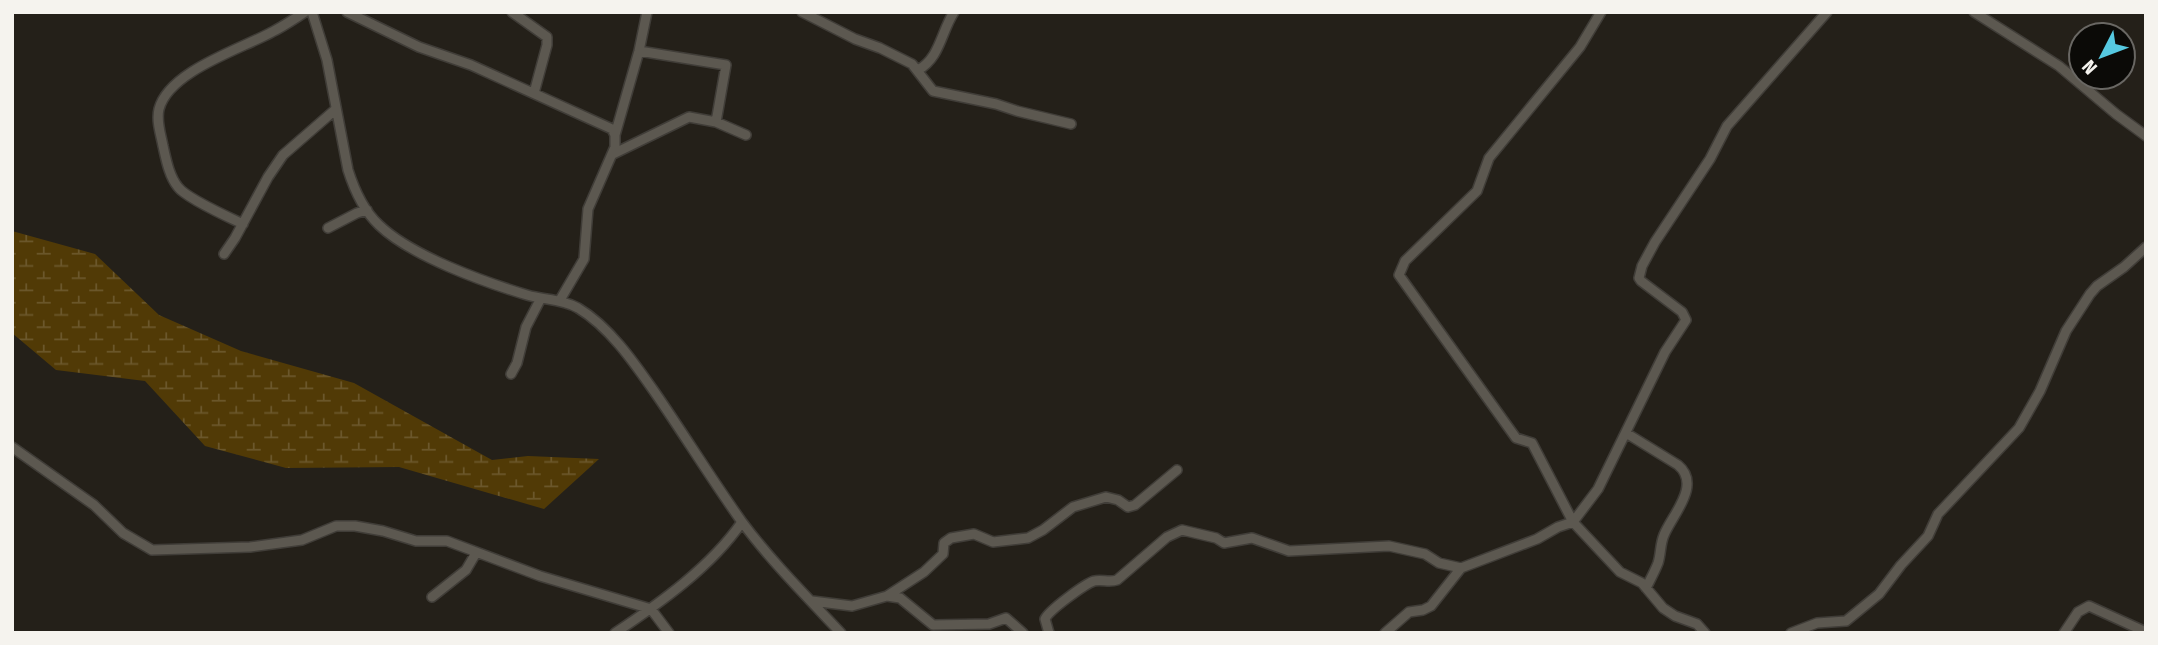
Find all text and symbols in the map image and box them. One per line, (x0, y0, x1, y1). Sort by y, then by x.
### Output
north arrow (2067, 21, 2137, 91)
text: N (2077, 55, 2102, 79)

